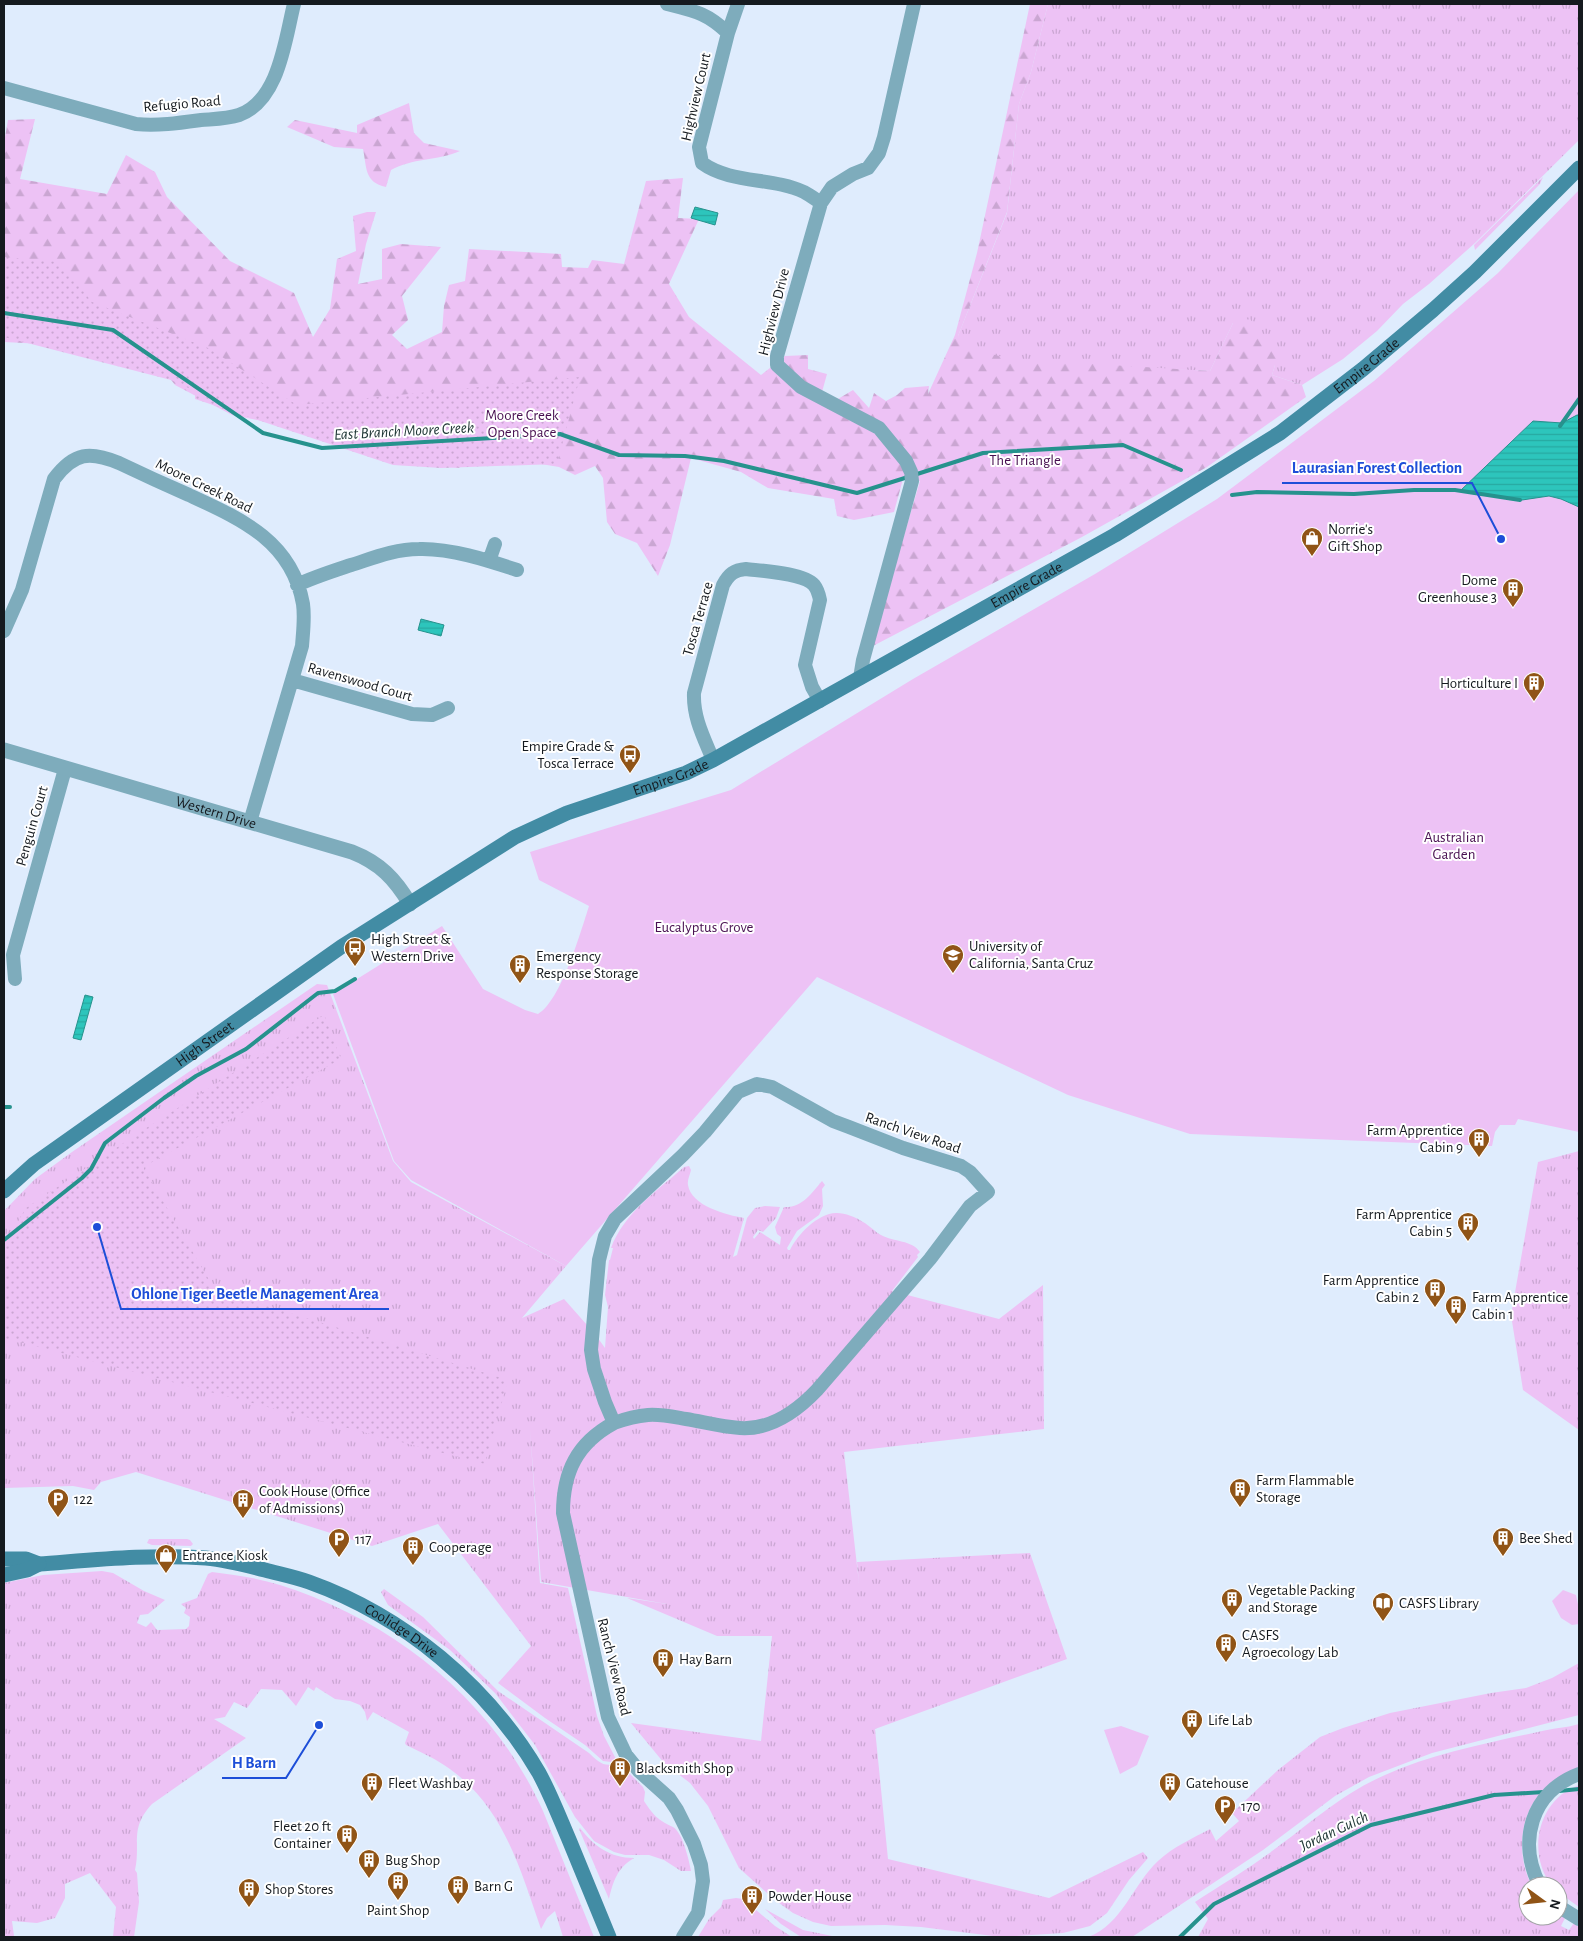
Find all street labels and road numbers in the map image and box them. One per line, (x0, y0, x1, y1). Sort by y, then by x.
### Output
street label: Highview Court (679, 51, 713, 143)
street label: Refugio Road (143, 93, 221, 115)
street label: Highview Drive (756, 267, 792, 357)
street label: Empire Grade (1331, 335, 1402, 396)
street label: Moore Creek Road (153, 456, 255, 516)
street label: Empire Grade (988, 559, 1065, 611)
street label: Tosca Terrace (680, 580, 716, 658)
street label: Ravenswood Court (306, 660, 414, 704)
street label: Empire Grade (631, 756, 711, 798)
street label: Penguin Court (13, 784, 51, 868)
street label: Western Drive (174, 793, 258, 831)
street label: High Street (173, 1018, 236, 1069)
street label: Ranch View Road (863, 1110, 963, 1156)
street label: Coolidge Drive (362, 1601, 442, 1660)
street label: Ranch View Road (595, 1617, 633, 1718)

